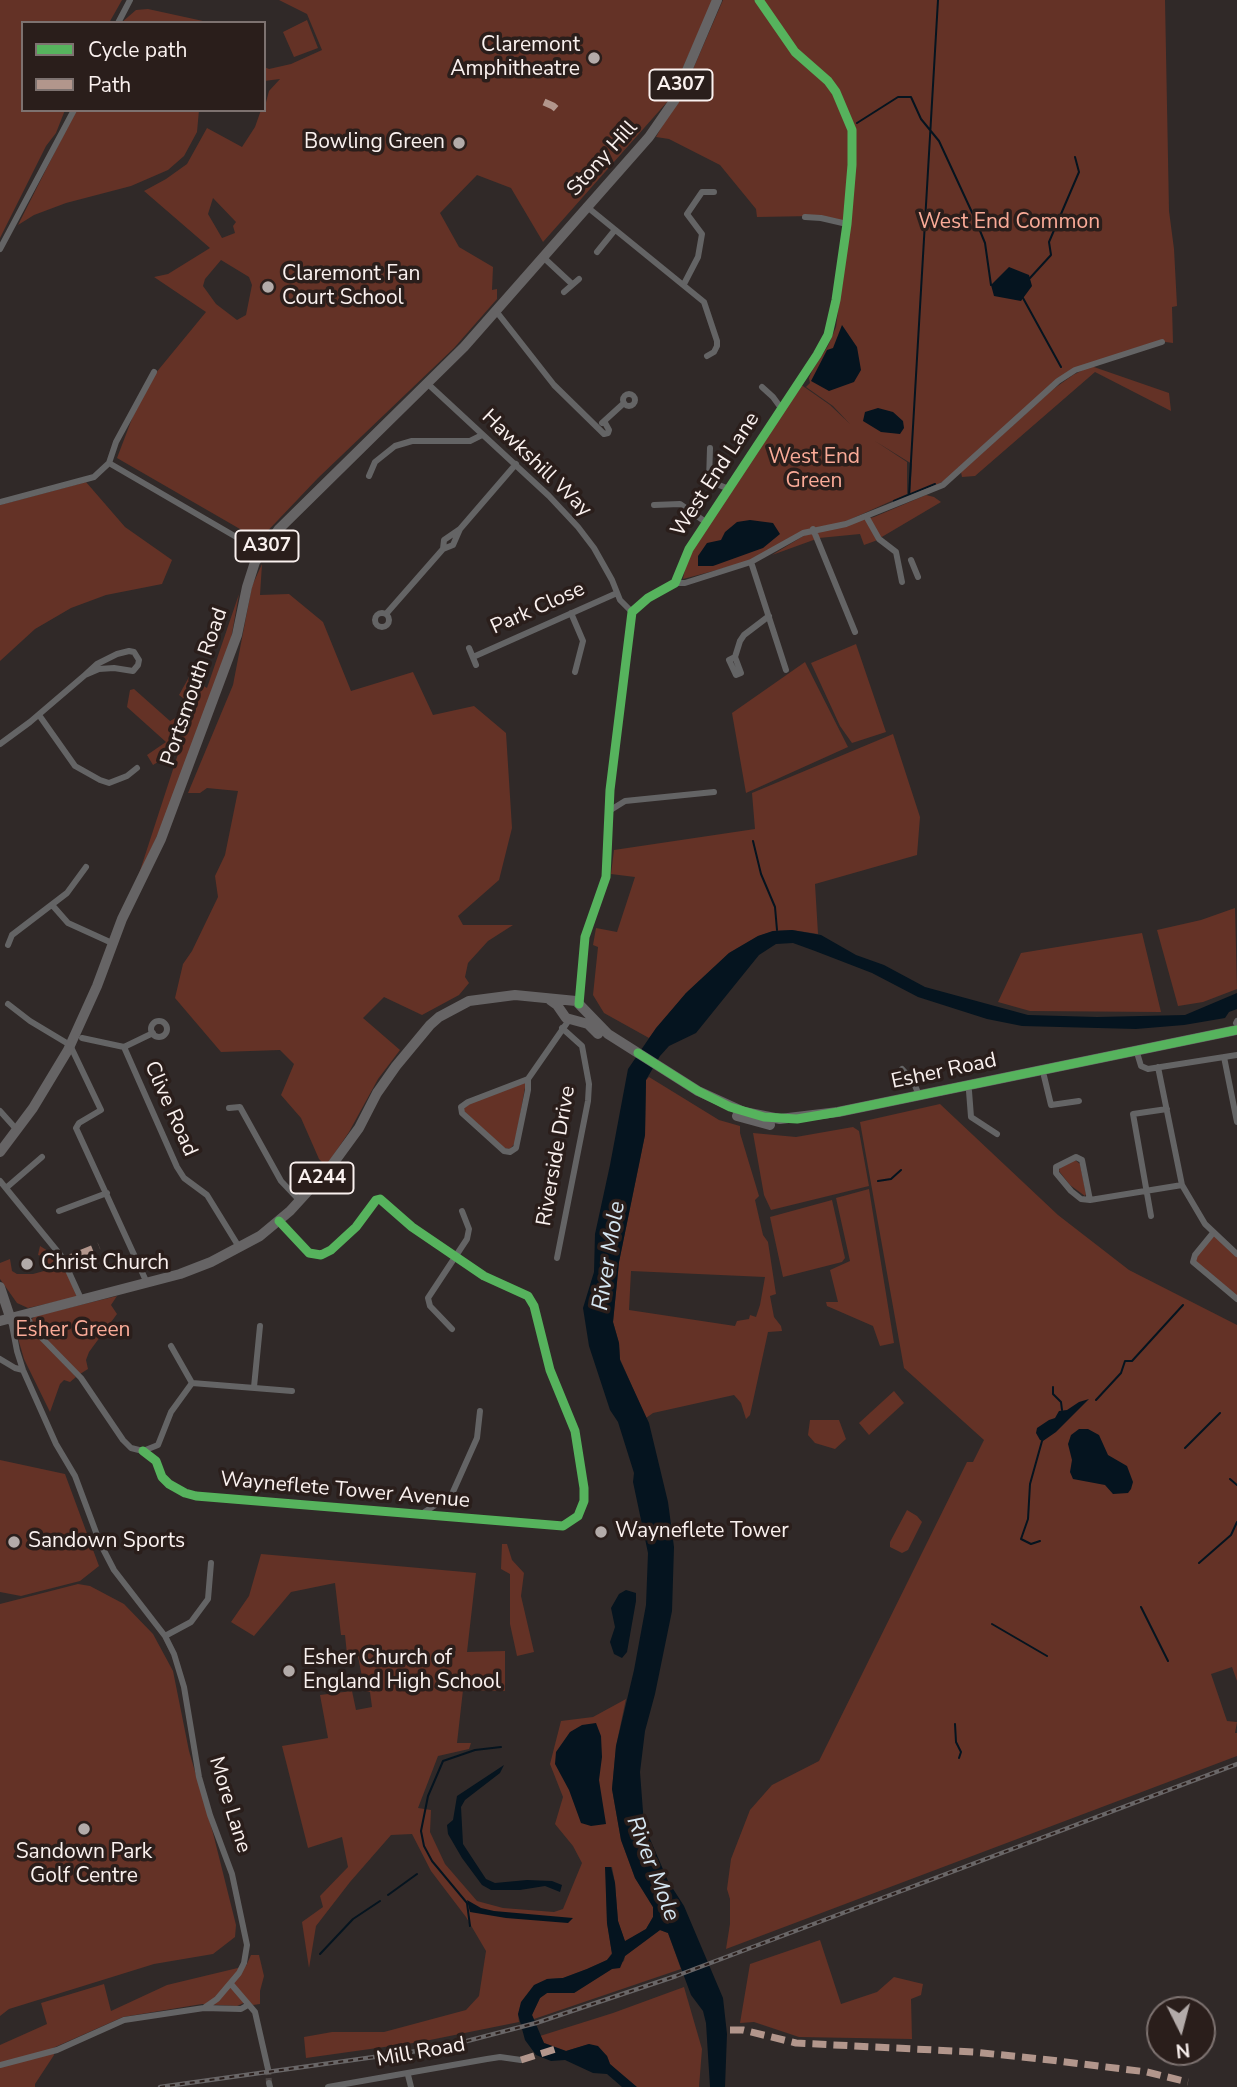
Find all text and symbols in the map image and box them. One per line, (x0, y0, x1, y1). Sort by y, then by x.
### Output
legend (21, 21, 266, 112)
place label: Claremont Amphitheatre (450, 33, 580, 83)
text: Cycle path (88, 36, 187, 64)
marker: Claremont Amphitheatre (586, 50, 602, 66)
road number: A307 (650, 69, 712, 100)
text: Path (88, 71, 131, 99)
street label: Stony Hill (562, 116, 644, 202)
place label: Bowling Green (304, 130, 445, 156)
marker: Bowling Green (451, 135, 467, 151)
park label: West End Common (918, 210, 1100, 236)
place label: Claremont Fan Court School (282, 262, 421, 312)
marker: Claremont Fan Court School (260, 279, 276, 295)
street label: Hawkshill Way (476, 405, 596, 523)
street label: West End Lane (666, 408, 766, 542)
park label: West End Green (768, 445, 860, 495)
road number: A307 (236, 530, 298, 562)
street label: Park Close (487, 577, 589, 641)
street label: Portsmouth Road (156, 605, 234, 769)
street label: Esher Road (889, 1049, 999, 1095)
street label: Clive Road (138, 1058, 202, 1160)
street label: Riverside Drive (532, 1084, 582, 1228)
road number: A244 (290, 1162, 354, 1194)
water label: River Mole (588, 1199, 632, 1313)
place label: Christ Church (41, 1251, 169, 1277)
marker: Christ Church (19, 1256, 35, 1272)
park label: Esher Green (15, 1318, 131, 1344)
street label: Wayneflete Tower Avenue (219, 1468, 471, 1514)
place label: Wayneflete Tower (615, 1519, 789, 1545)
marker: Wayneflete Tower (593, 1524, 609, 1540)
place label: Sandown Sports (28, 1529, 185, 1555)
marker: Sandown Sports (6, 1534, 22, 1550)
place label: Esher Church of England High School (303, 1646, 501, 1696)
marker: Esher Church of England High School (281, 1663, 297, 1679)
street label: More Lane (202, 1754, 256, 1856)
water label: River Mole (619, 1813, 685, 1925)
marker: Sandown Park Golf Centre (76, 1821, 92, 1837)
place label: Sandown Park Golf Centre (16, 1840, 152, 1890)
north arrow (1146, 1996, 1216, 2066)
street label: Mill Road (375, 2033, 467, 2073)
text: N (1175, 2036, 1191, 2064)

